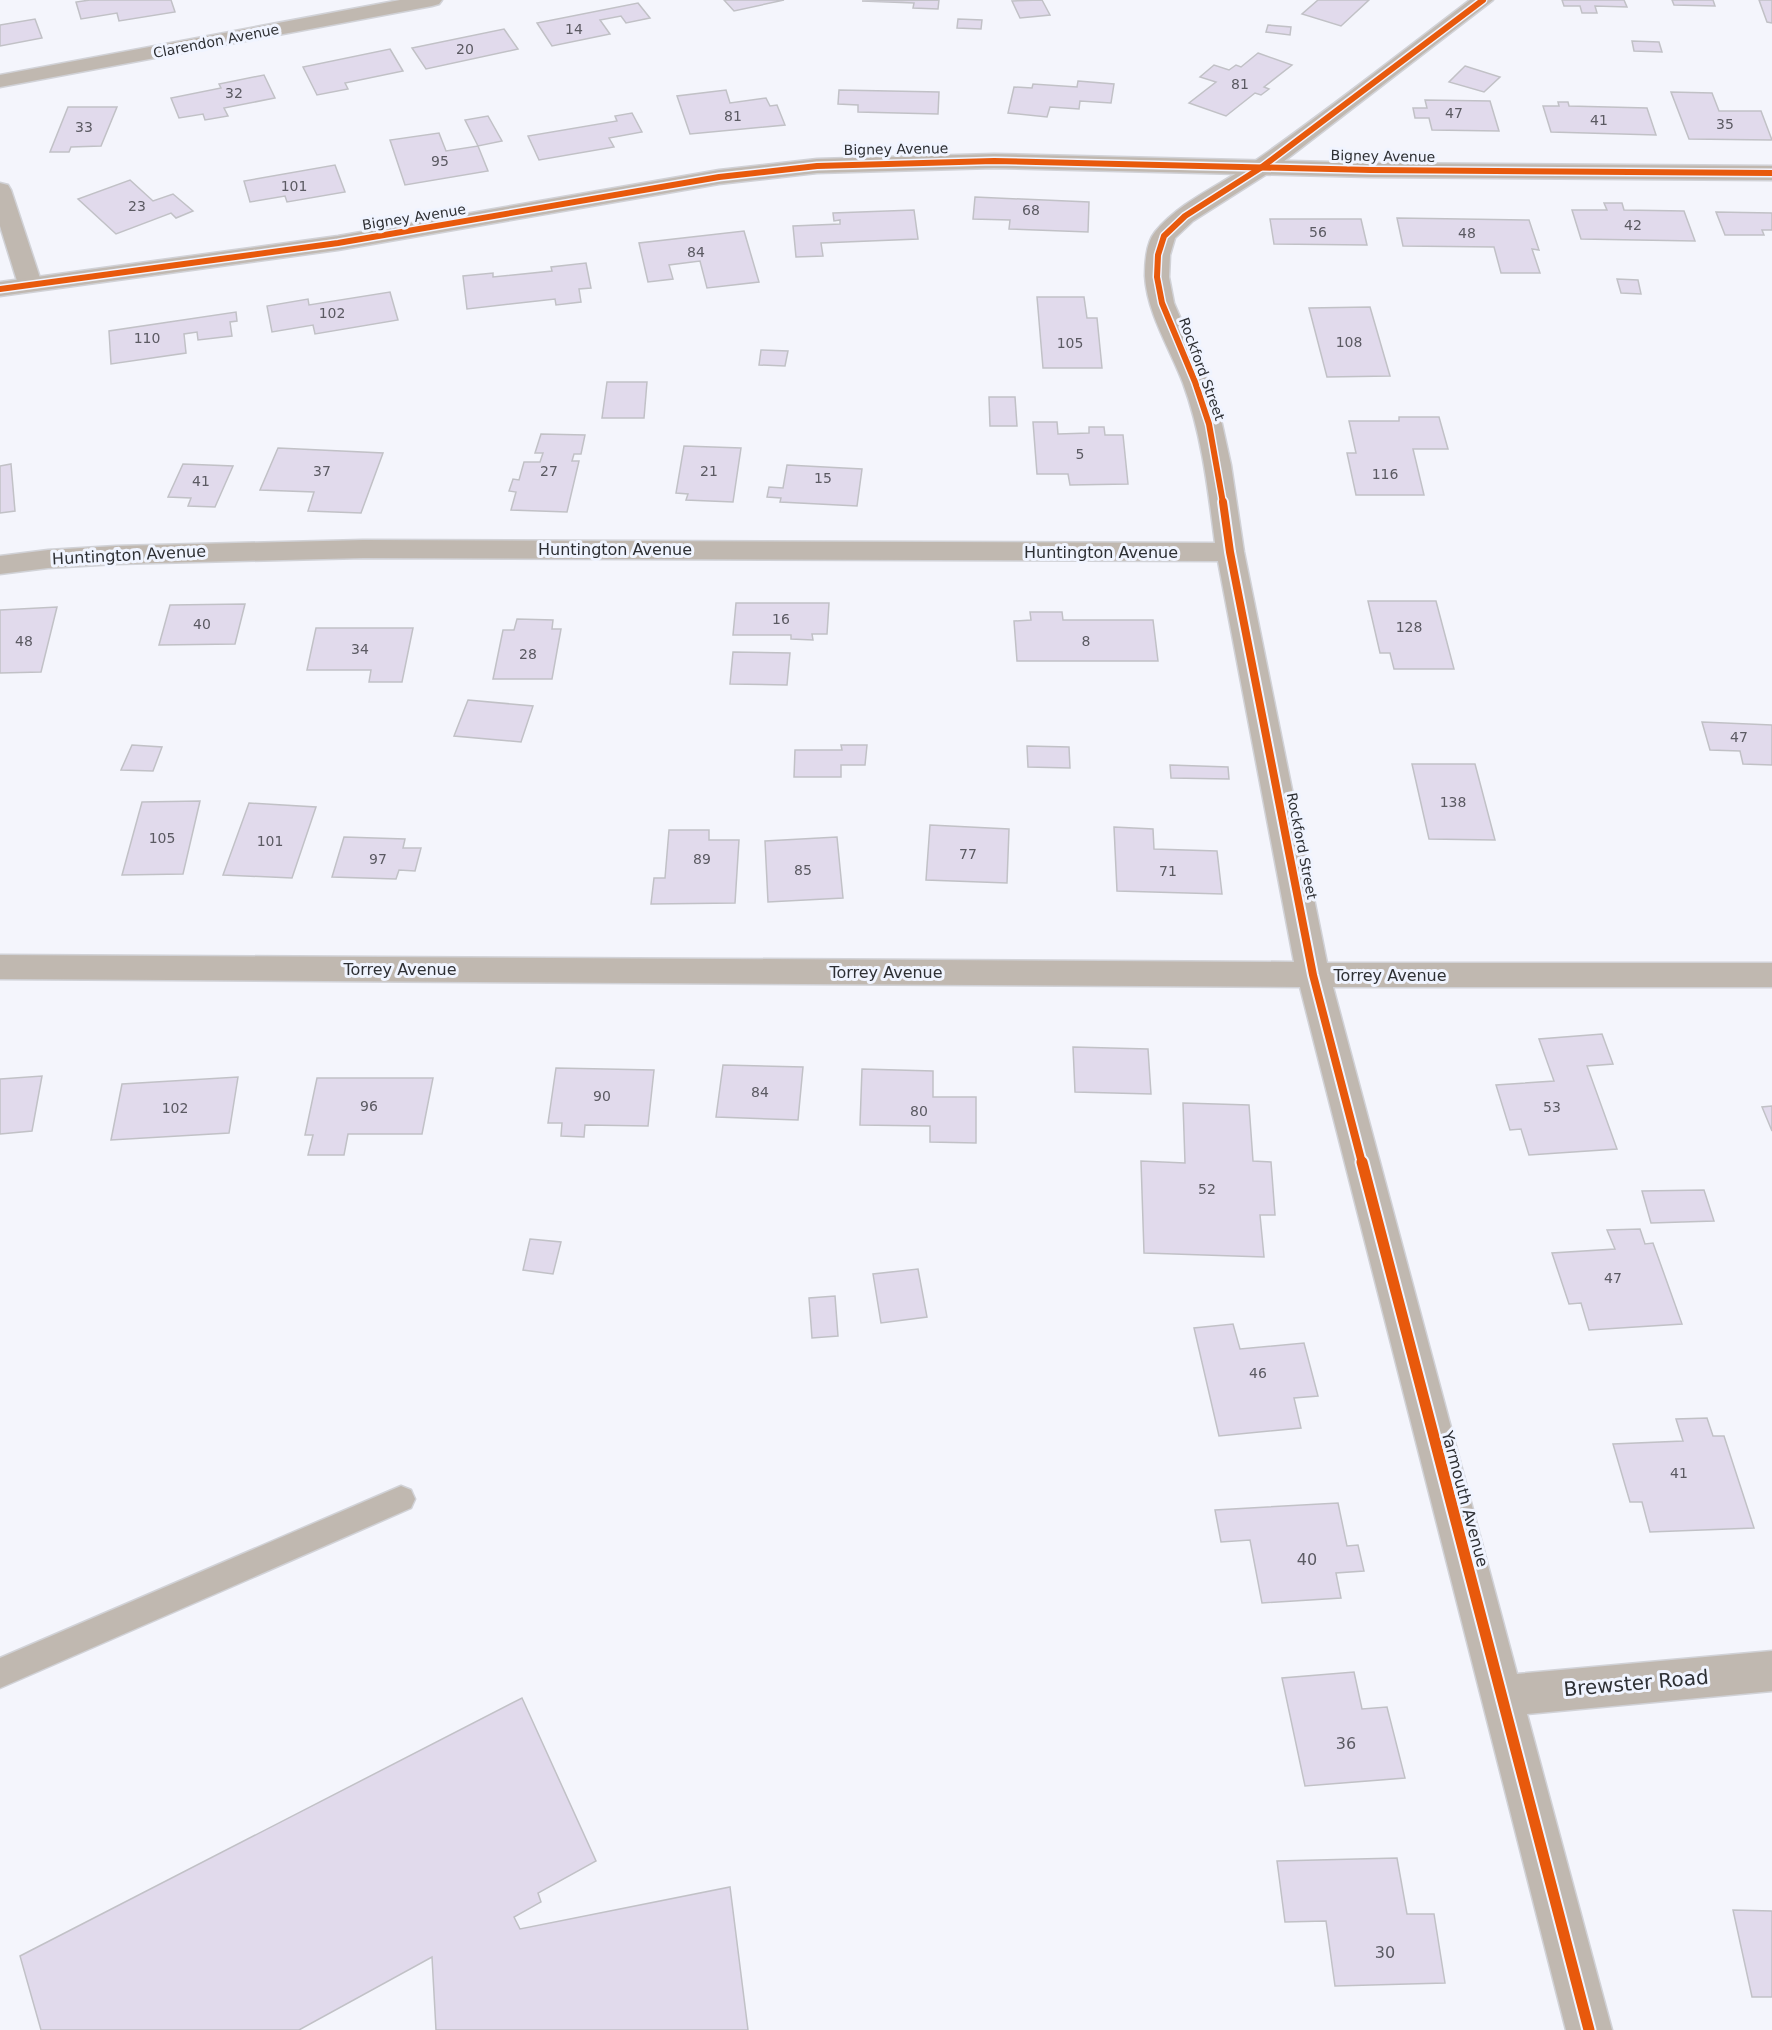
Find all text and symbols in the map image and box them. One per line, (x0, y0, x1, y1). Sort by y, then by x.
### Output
street label: Clarendon Avenue (152, 21, 280, 61)
house number: 14 (565, 21, 583, 37)
house number: 20 (456, 41, 474, 57)
house number: 81 (1231, 76, 1249, 92)
house number: 32 (225, 85, 243, 101)
house number: 47 (1445, 105, 1463, 121)
house number: 81 (724, 108, 742, 124)
house number: 41 (1590, 112, 1608, 128)
house number: 35 (1716, 116, 1734, 132)
house number: 33 (75, 119, 93, 135)
street label: Bigney Avenue (844, 140, 948, 158)
street label: Bigney Avenue (1331, 147, 1435, 165)
house number: 95 (431, 153, 449, 169)
house number: 101 (281, 178, 307, 194)
house number: 23 (128, 198, 146, 214)
street label: Bigney Avenue (361, 201, 467, 233)
house number: 68 (1022, 202, 1040, 218)
house number: 42 (1624, 217, 1642, 233)
house number: 56 (1309, 224, 1327, 240)
house number: 48 (1458, 225, 1476, 241)
house number: 84 (687, 244, 705, 260)
house number: 102 (319, 305, 345, 321)
street label: Rockford Street (1176, 315, 1228, 423)
house number: 110 (134, 330, 160, 346)
house number: 108 (1336, 334, 1362, 350)
house number: 105 (1057, 335, 1083, 351)
house number: 5 (1076, 446, 1084, 462)
house number: 37 (313, 463, 331, 479)
house number: 27 (540, 463, 558, 479)
house number: 21 (700, 463, 718, 479)
house number: 116 (1372, 466, 1398, 482)
house number: 15 (814, 470, 832, 486)
house number: 41 (192, 473, 210, 489)
street label: Huntington Avenue (538, 540, 692, 559)
street label: Huntington Avenue (52, 541, 206, 569)
street label: Huntington Avenue (1024, 543, 1178, 562)
house number: 16 (772, 611, 790, 627)
house number: 40 (193, 616, 211, 632)
house number: 128 (1396, 619, 1422, 635)
house number: 48 (15, 633, 33, 649)
house number: 8 (1082, 633, 1090, 649)
house number: 34 (351, 641, 369, 657)
house number: 28 (519, 646, 537, 662)
house number: 47 (1730, 729, 1748, 745)
street label: Rockford Street (1284, 791, 1320, 901)
house number: 138 (1440, 794, 1466, 810)
house number: 105 (149, 830, 175, 846)
house number: 101 (257, 833, 283, 849)
house number: 77 (959, 846, 977, 862)
house number: 97 (369, 851, 387, 867)
house number: 89 (693, 851, 711, 867)
house number: 85 (794, 862, 812, 878)
house number: 71 (1159, 863, 1177, 879)
street label: Torrey Avenue (342, 960, 457, 979)
street label: Torrey Avenue (828, 963, 943, 982)
street label: Torrey Avenue (1332, 966, 1447, 985)
house number: 84 (751, 1084, 769, 1100)
house number: 90 (593, 1088, 611, 1104)
house number: 96 (360, 1098, 378, 1114)
house number: 53 (1543, 1099, 1561, 1115)
house number: 102 (162, 1100, 188, 1116)
house number: 80 (910, 1103, 928, 1119)
house number: 52 (1198, 1181, 1216, 1197)
house number: 47 (1604, 1270, 1622, 1286)
house number: 46 (1249, 1365, 1267, 1381)
street label: Yarmouth Avenue (1437, 1428, 1492, 1569)
house number: 41 (1670, 1465, 1688, 1481)
house number: 40 (1297, 1550, 1317, 1569)
street label: Brewster Road (1562, 1665, 1710, 1701)
house number: 36 (1336, 1734, 1356, 1753)
house number: 30 (1375, 1943, 1395, 1962)

